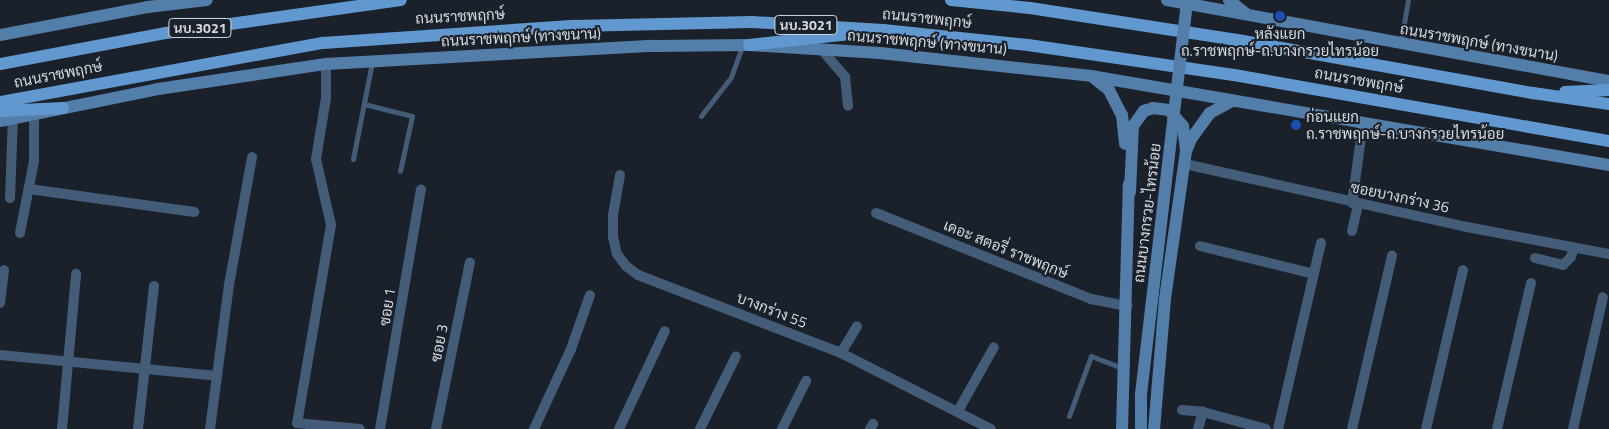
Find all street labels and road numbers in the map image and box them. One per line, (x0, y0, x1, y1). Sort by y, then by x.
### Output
street label: ถนนราชพฤกษ์ (881, 4, 973, 32)
street label: ถนนราชพฤกษ์ (415, 5, 505, 27)
road number: นบ.3021 (774, 14, 838, 36)
road number: นบ.3021 (168, 16, 232, 40)
street label: ถนนราชพฤกษ์ (ทางขนาน) (1399, 19, 1559, 65)
street label: ถนนราชพฤกษ์ (ทางขนาน) (441, 24, 601, 50)
street label: ถนนราชพฤกษ์ (ทางขนาน) (846, 26, 1008, 58)
street label: ถนนราชพฤกษ์ (12, 57, 104, 91)
street label: ถนนราชพฤกษ์ (1313, 63, 1405, 97)
street label: ถนนบางกรวย-ไทรน้อย (1130, 142, 1164, 284)
street label: ซอยบางกร่าง 36 (1349, 178, 1451, 216)
street label: เดอะ สตอรี่ ราชพฤกษ์ (941, 216, 1071, 282)
street label: ซอย 1 (375, 287, 399, 327)
street label: บางกร่าง 55 (734, 288, 810, 332)
street label: ซอย 3 (427, 322, 451, 364)

